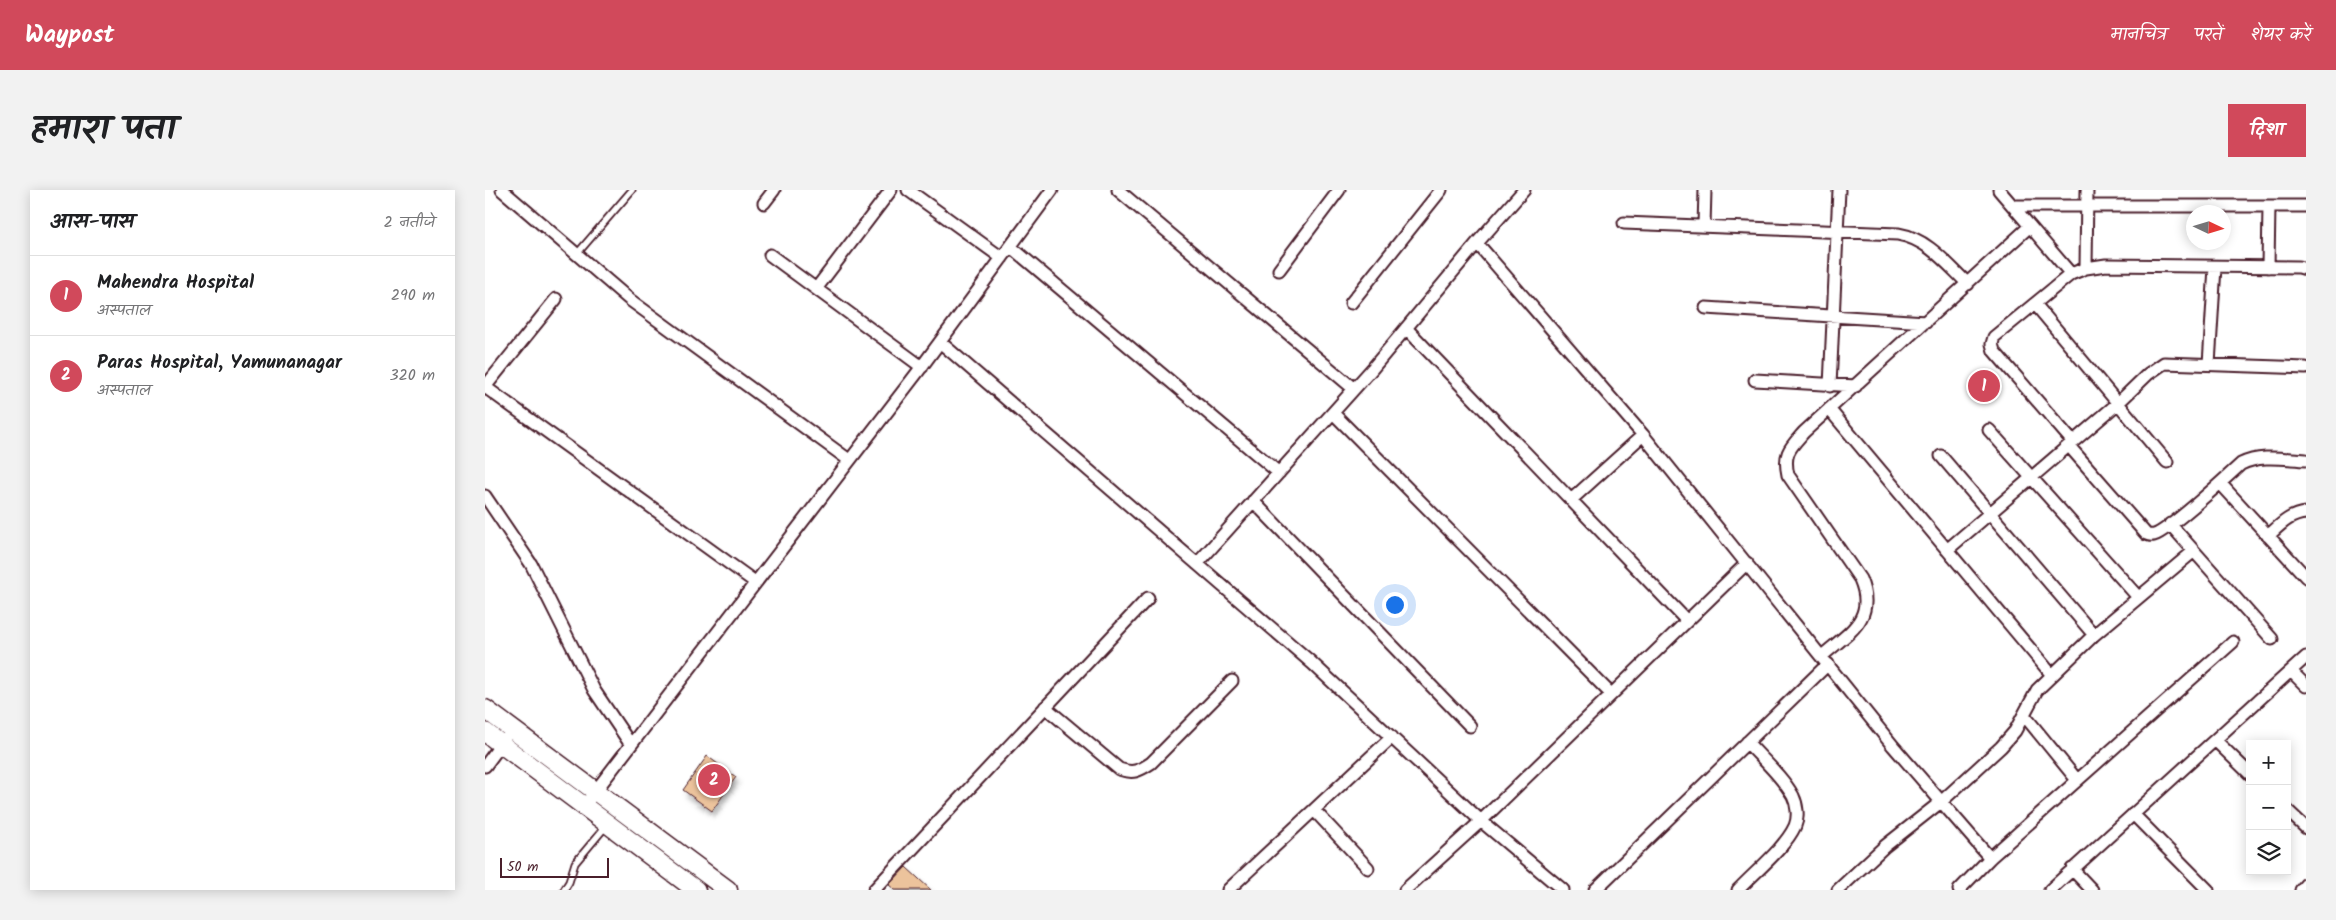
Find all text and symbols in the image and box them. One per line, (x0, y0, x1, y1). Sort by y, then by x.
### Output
text: Waypost (25, 16, 114, 55)
text: मानचित्र (2111, 21, 2167, 50)
text: परतें (2195, 21, 2222, 50)
text: शेयर करें (2250, 21, 2311, 50)
text: हमारा पता (30, 102, 176, 158)
button: दिशा (2228, 104, 2306, 157)
north arrow (2186, 205, 2231, 250)
text: आस-पास (50, 206, 134, 239)
text: 2 नतीजे (384, 210, 435, 235)
text: Mahendra Hospital (97, 268, 254, 298)
text: 1 (64, 283, 68, 308)
text: 290 m (391, 283, 435, 308)
text: अस्पताल (97, 298, 151, 323)
text: Paras Hospital, Yamunanagar (97, 348, 342, 378)
text: 2 (61, 363, 71, 388)
text: 320 m (389, 363, 435, 388)
pin: 1 (1968, 367, 2000, 405)
text: अस्पताल (97, 378, 151, 403)
your location (1382, 592, 1408, 618)
map controls (2246, 740, 2291, 875)
button: + (2246, 740, 2291, 785)
pin: 2 (698, 761, 730, 799)
button: − (2246, 785, 2291, 830)
button: layers (2246, 830, 2291, 875)
scale bar (500, 855, 609, 878)
text: 50 m (507, 856, 538, 878)

